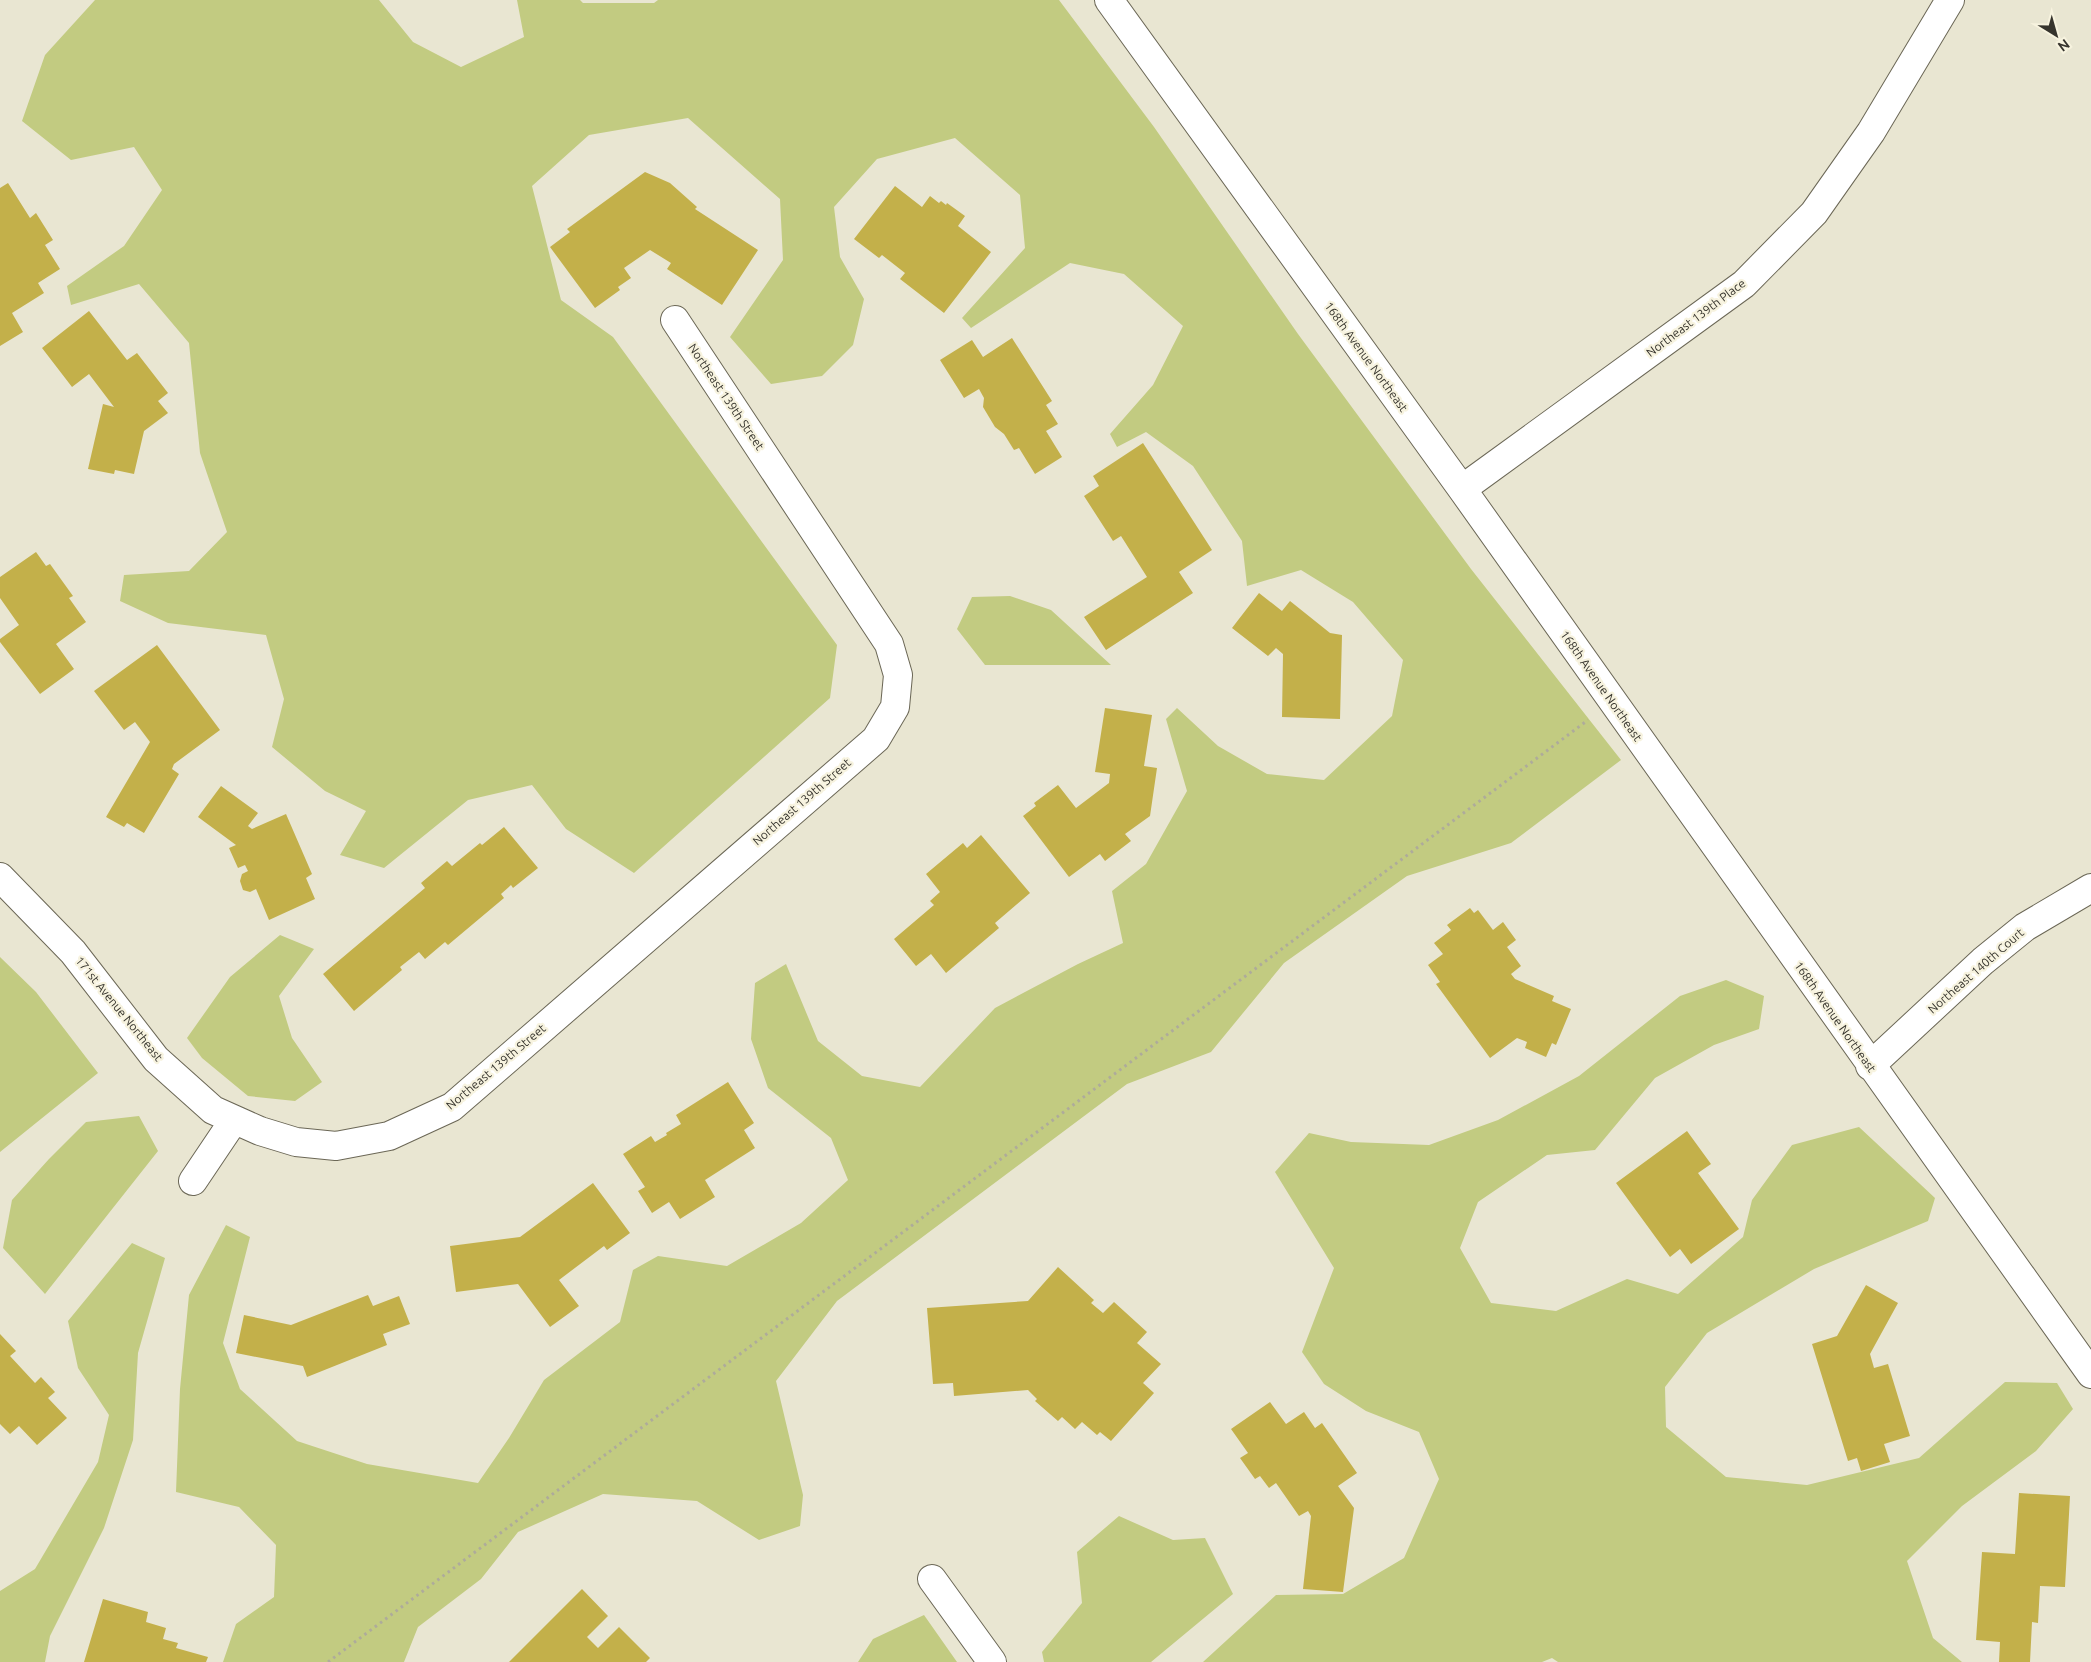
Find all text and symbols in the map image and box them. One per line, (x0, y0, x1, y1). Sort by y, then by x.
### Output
north arrow (2031, 10, 2081, 60)
text: N (2055, 36, 2073, 55)
street label: Northeast 139th Place (1644, 276, 1748, 359)
street label: 168th Avenue Northeast (1322, 299, 1411, 414)
street label: Northeast 139th Street (686, 341, 767, 453)
street label: 168th Avenue Northeast (1558, 628, 1645, 744)
street label: Northeast 139th Street (750, 755, 853, 848)
street label: Northeast 140th Court (1925, 925, 2026, 1016)
street label: 171st Avenue Northeast (73, 954, 166, 1064)
street label: 168th Avenue Northeast (1792, 959, 1879, 1075)
street label: Northeast 139th Street (444, 1021, 548, 1112)

